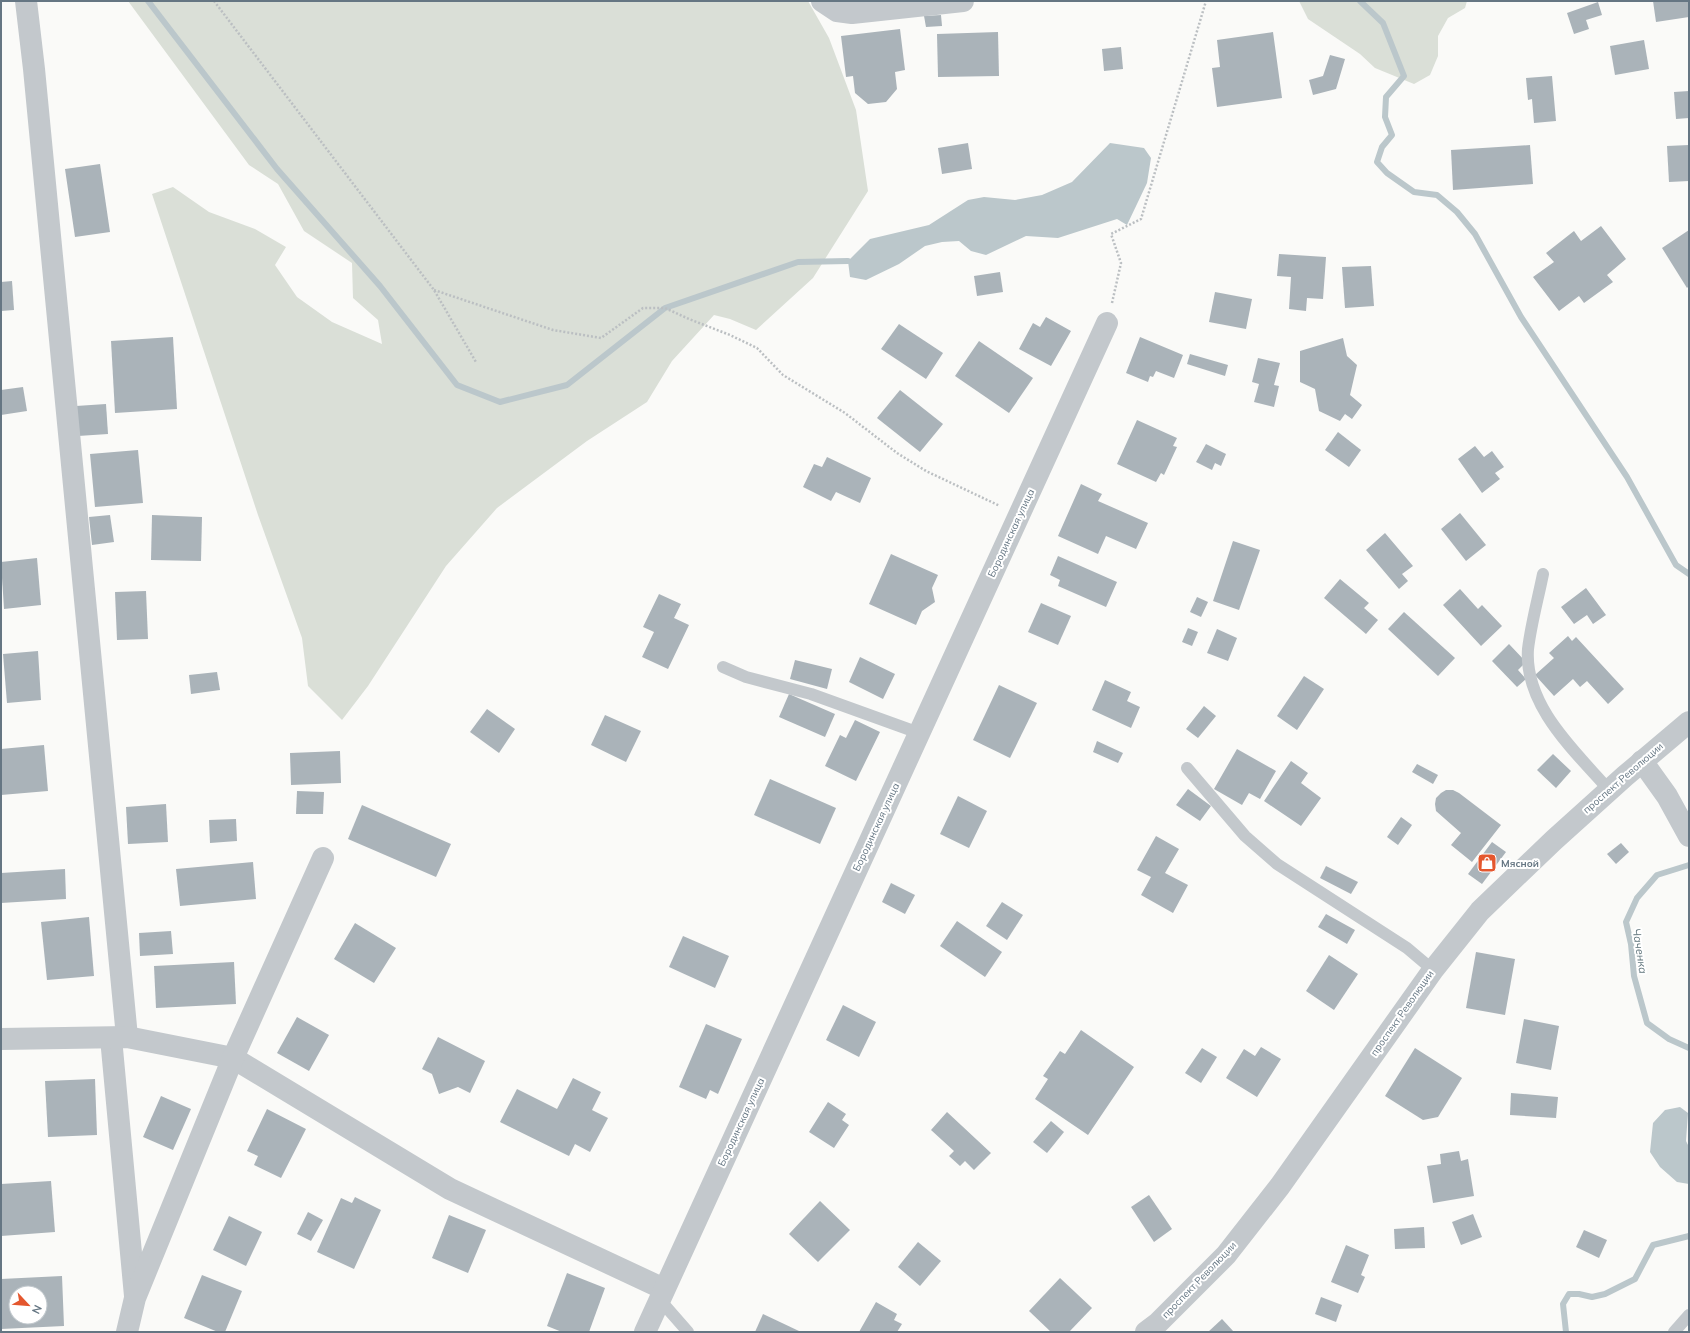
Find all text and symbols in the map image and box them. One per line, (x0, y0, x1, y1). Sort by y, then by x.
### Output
street label: Бородинская улица (985, 487, 1037, 579)
street label: проспект Революции (1580, 740, 1666, 816)
street label: Бородинская улица (850, 781, 902, 873)
shop icon: Мясной (1476, 852, 1498, 874)
place label: Мясной (1501, 857, 1539, 870)
water label: Чаченка (1630, 927, 1651, 975)
street label: проспект Революции (1367, 968, 1437, 1058)
street label: Бородинская улица (715, 1076, 767, 1168)
street label: проспект Революции (1159, 1239, 1239, 1321)
north arrow (8, 1285, 48, 1325)
text: N (29, 1303, 45, 1316)

